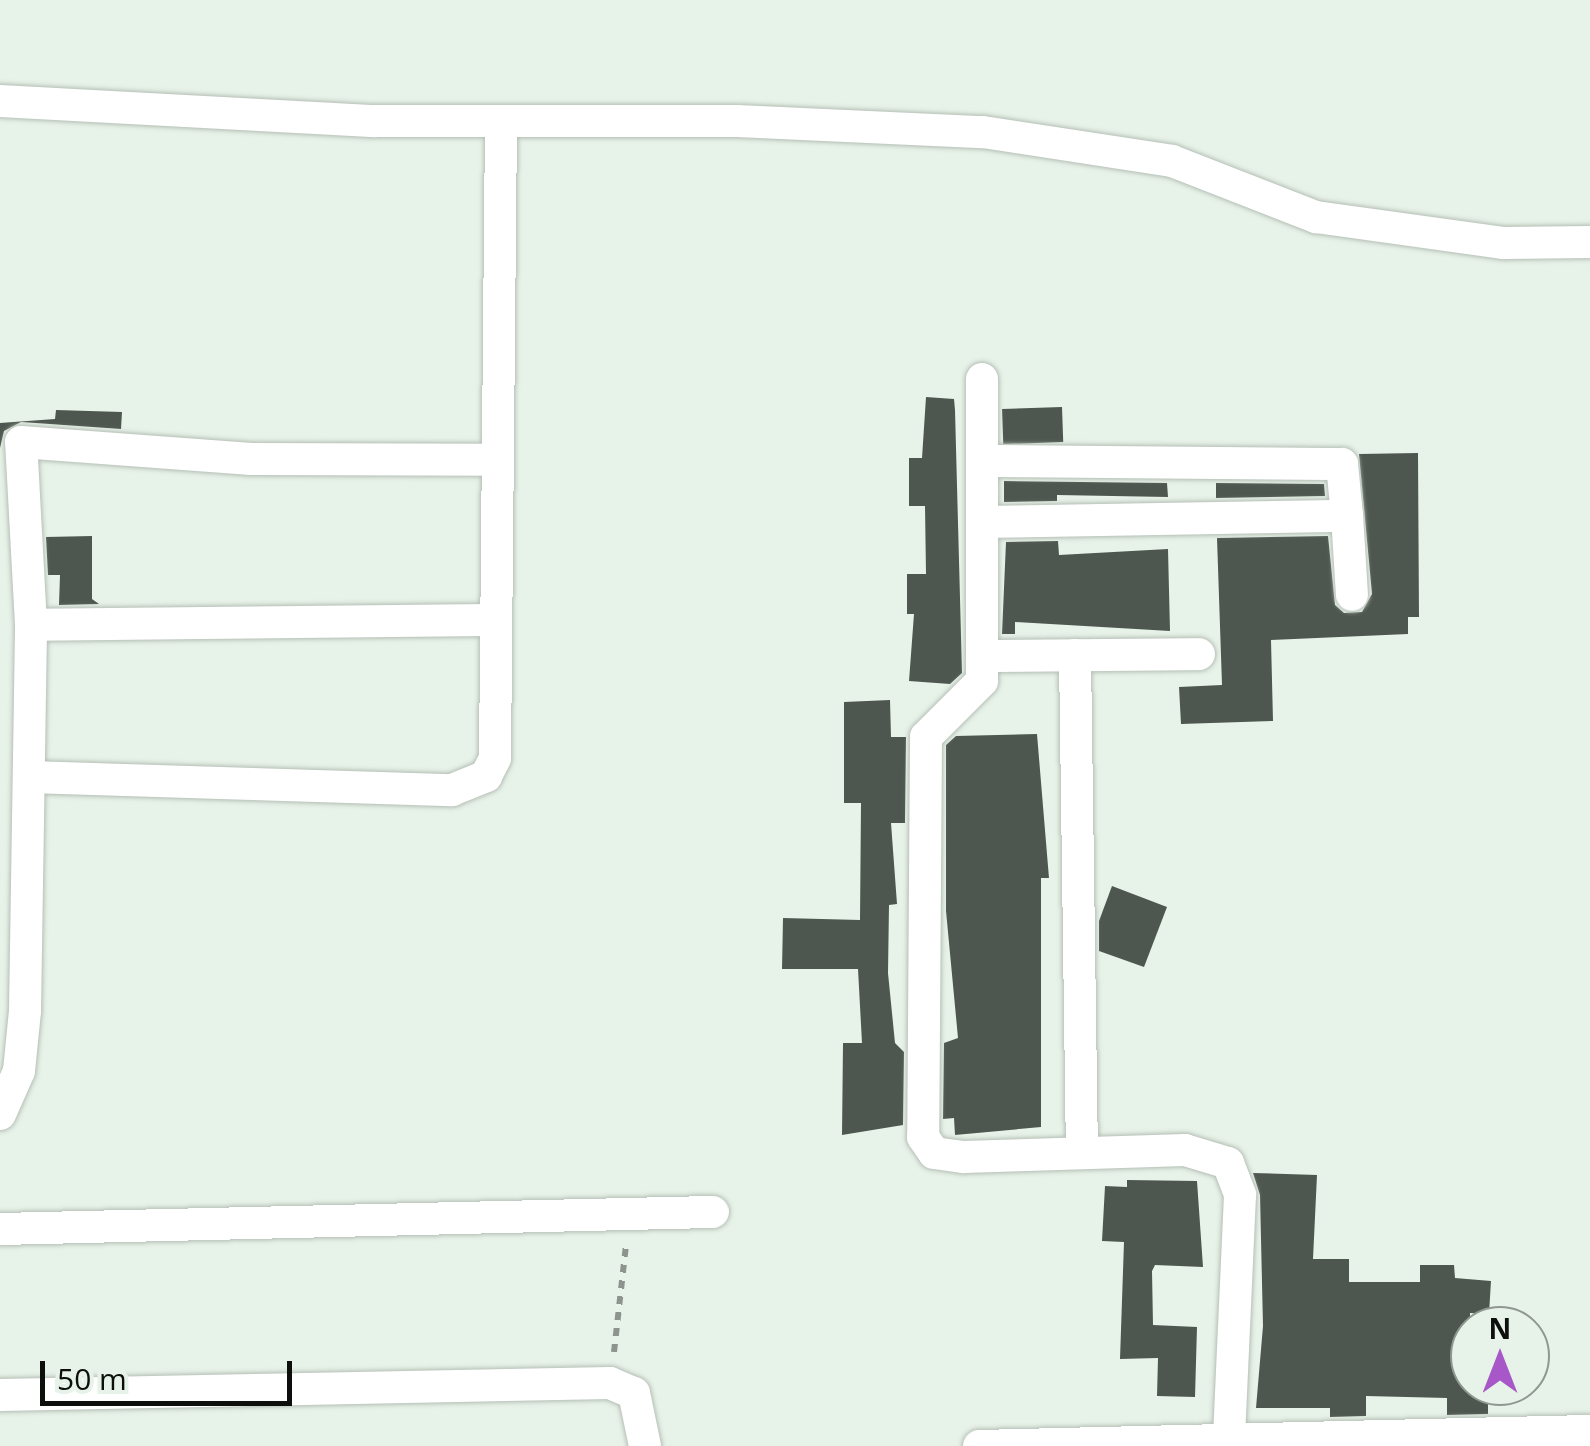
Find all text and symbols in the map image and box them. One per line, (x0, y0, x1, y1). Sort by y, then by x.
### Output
north arrow (1450, 1306, 1550, 1406)
text: N (1489, 1309, 1511, 1347)
scale bar (45, 1341, 298, 1403)
text: 50 m (57, 1358, 127, 1399)

